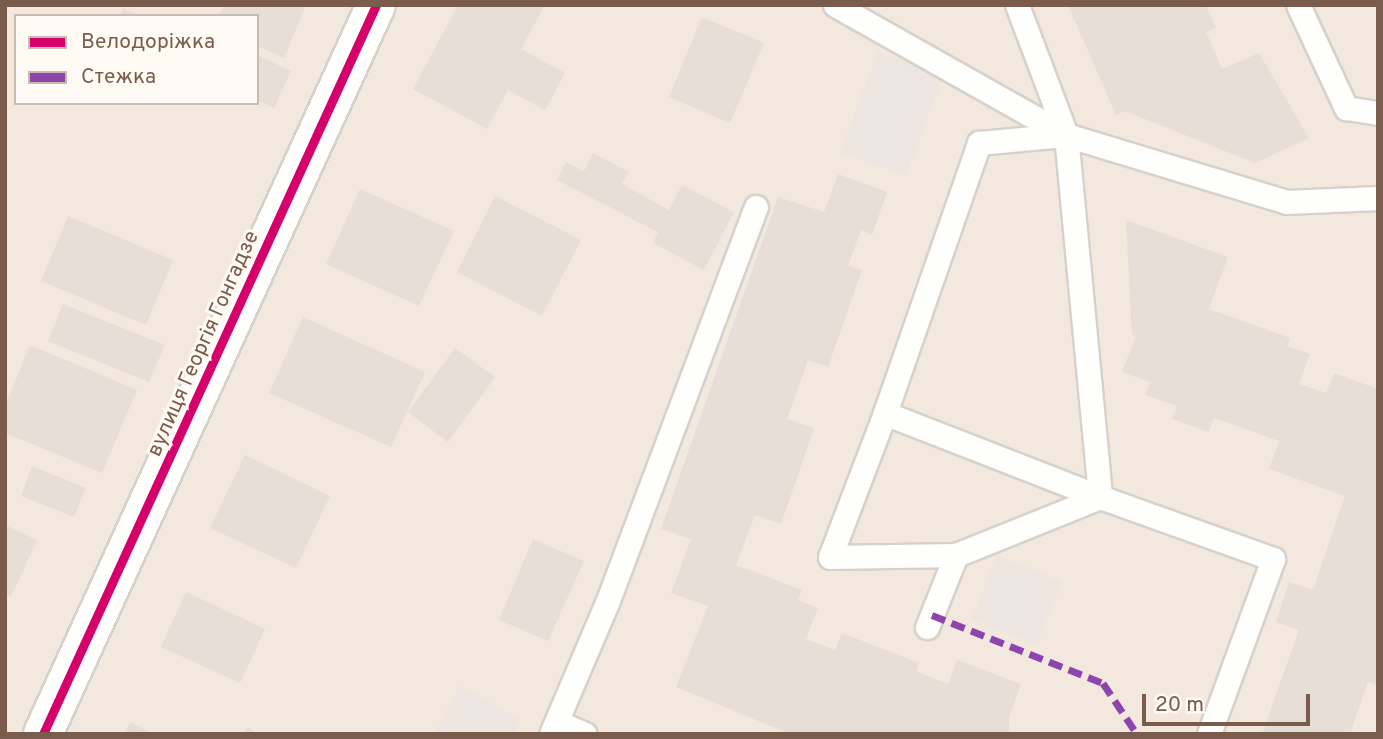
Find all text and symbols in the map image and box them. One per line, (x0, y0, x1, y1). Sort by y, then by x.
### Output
legend (14, 14, 259, 105)
text: Велодоріжка (81, 29, 215, 56)
text: Стежка (81, 64, 156, 91)
street label: вулиця Георгія Гонгадзе (143, 227, 265, 461)
scale bar (1145, 680, 1313, 724)
text: 20 m (1155, 692, 1204, 719)

